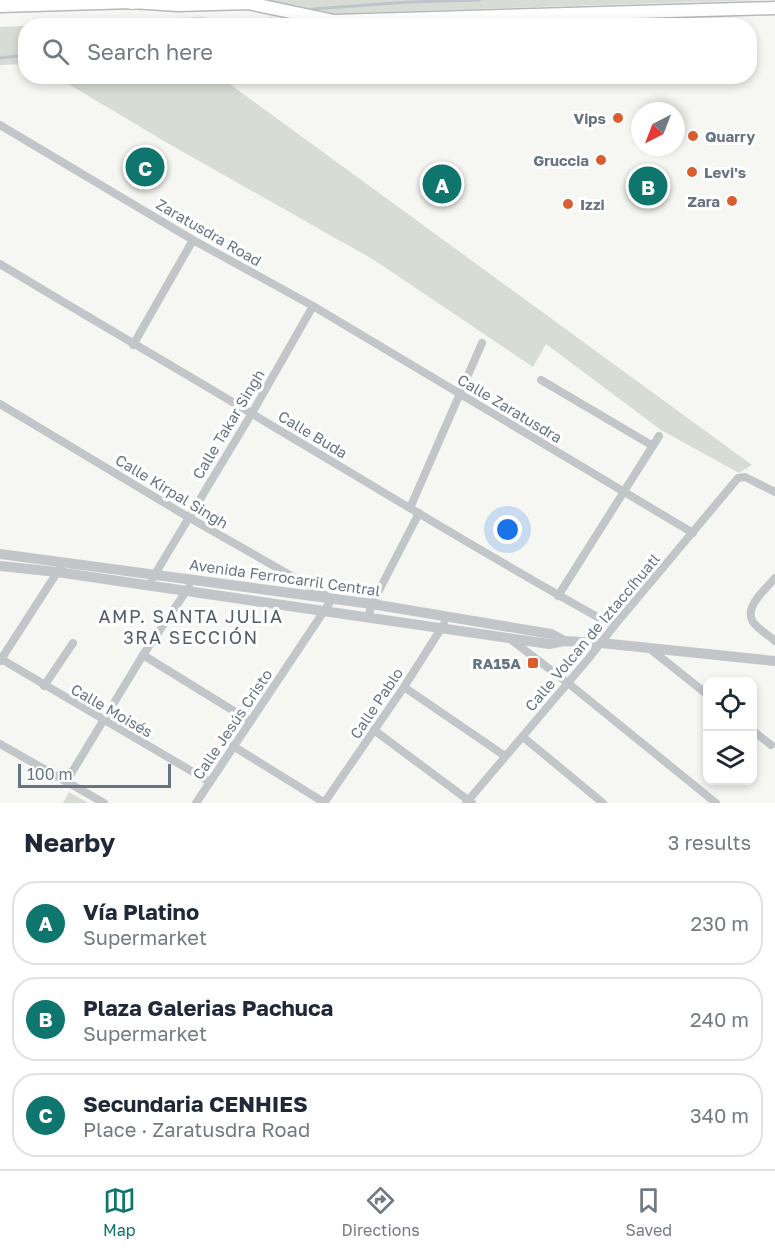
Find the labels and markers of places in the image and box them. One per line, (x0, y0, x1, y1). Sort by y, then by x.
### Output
place label: Vips (574, 109, 606, 127)
marker: Vips (611, 111, 625, 125)
place label: Quarry (705, 127, 755, 145)
marker: Quarry (686, 129, 700, 143)
pin: C (126, 144, 164, 190)
place label: Gruccia (533, 151, 589, 169)
marker: Gruccia (594, 153, 608, 167)
pin: A (422, 162, 462, 207)
place label: Levi's (704, 163, 746, 181)
pin: B (628, 164, 668, 208)
marker: Levi's (685, 165, 699, 179)
place label: Zara (688, 192, 720, 210)
marker: Zara (725, 194, 739, 208)
place label: Izzi (580, 195, 605, 213)
marker: Izzi (561, 197, 575, 211)
place label: RA15A (472, 654, 521, 672)
marker: RA15A (526, 656, 540, 670)

